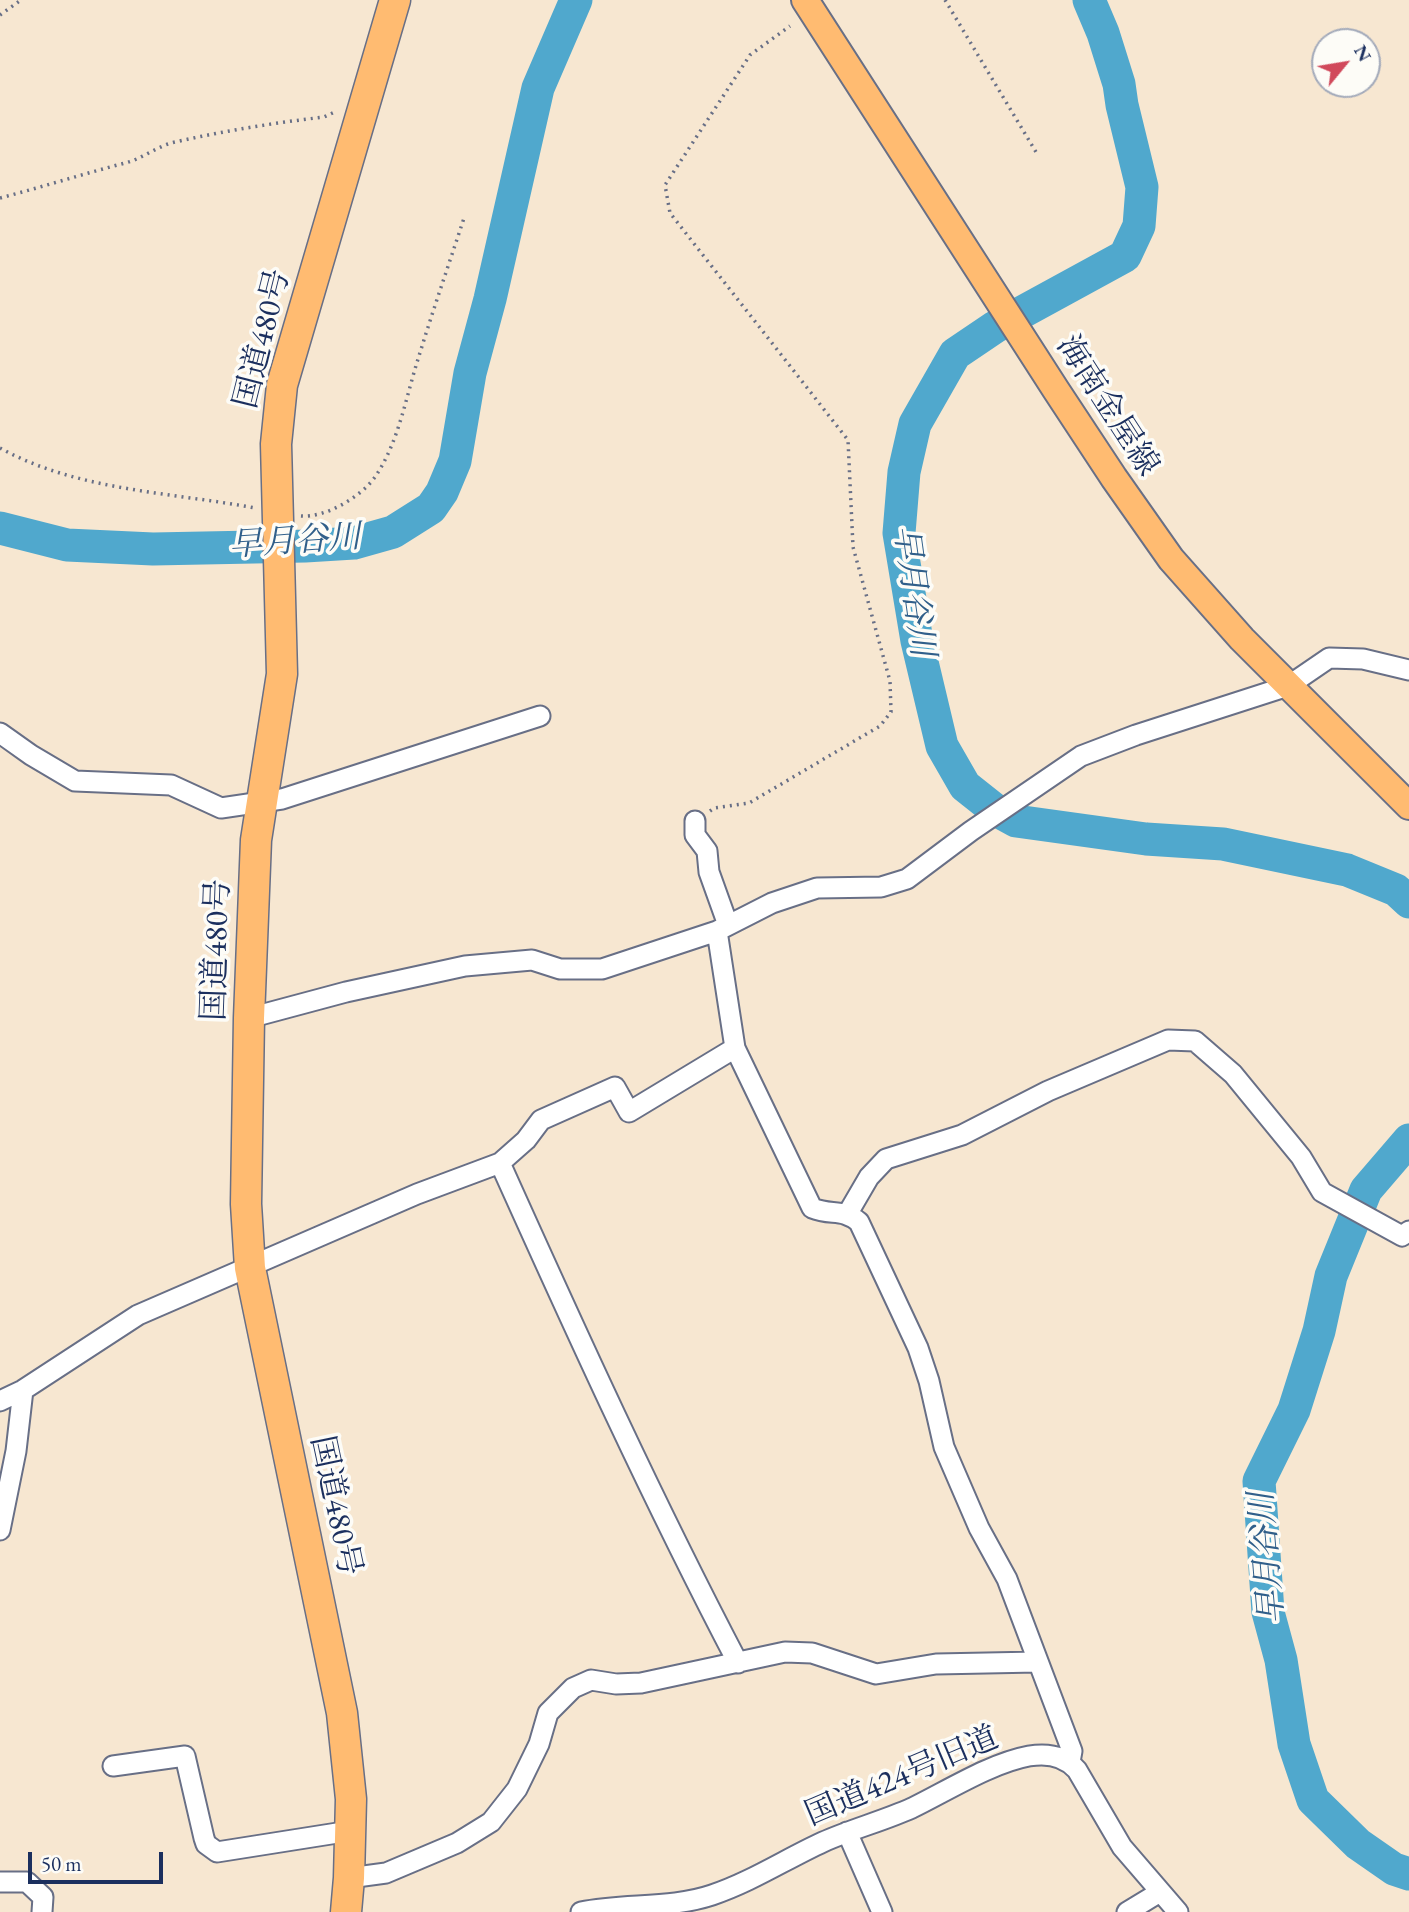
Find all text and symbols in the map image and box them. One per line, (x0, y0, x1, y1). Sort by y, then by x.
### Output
north arrow (1311, 28, 1381, 98)
text: N (1348, 40, 1378, 66)
street label: 国道480号 (227, 265, 299, 413)
street label: 海南金屋線 (1047, 328, 1167, 484)
water label: 早月谷川 (228, 518, 362, 566)
water label: 早月谷川 (884, 523, 942, 659)
street label: 国道480号 (195, 878, 239, 1022)
street label: 国道480号 (301, 1433, 369, 1579)
water label: 早月谷川 (1243, 1491, 1293, 1625)
street label: 国道424号旧道 (800, 1719, 1004, 1835)
scale bar (32, 1839, 166, 1883)
text: 50 m (41, 1850, 82, 1877)

